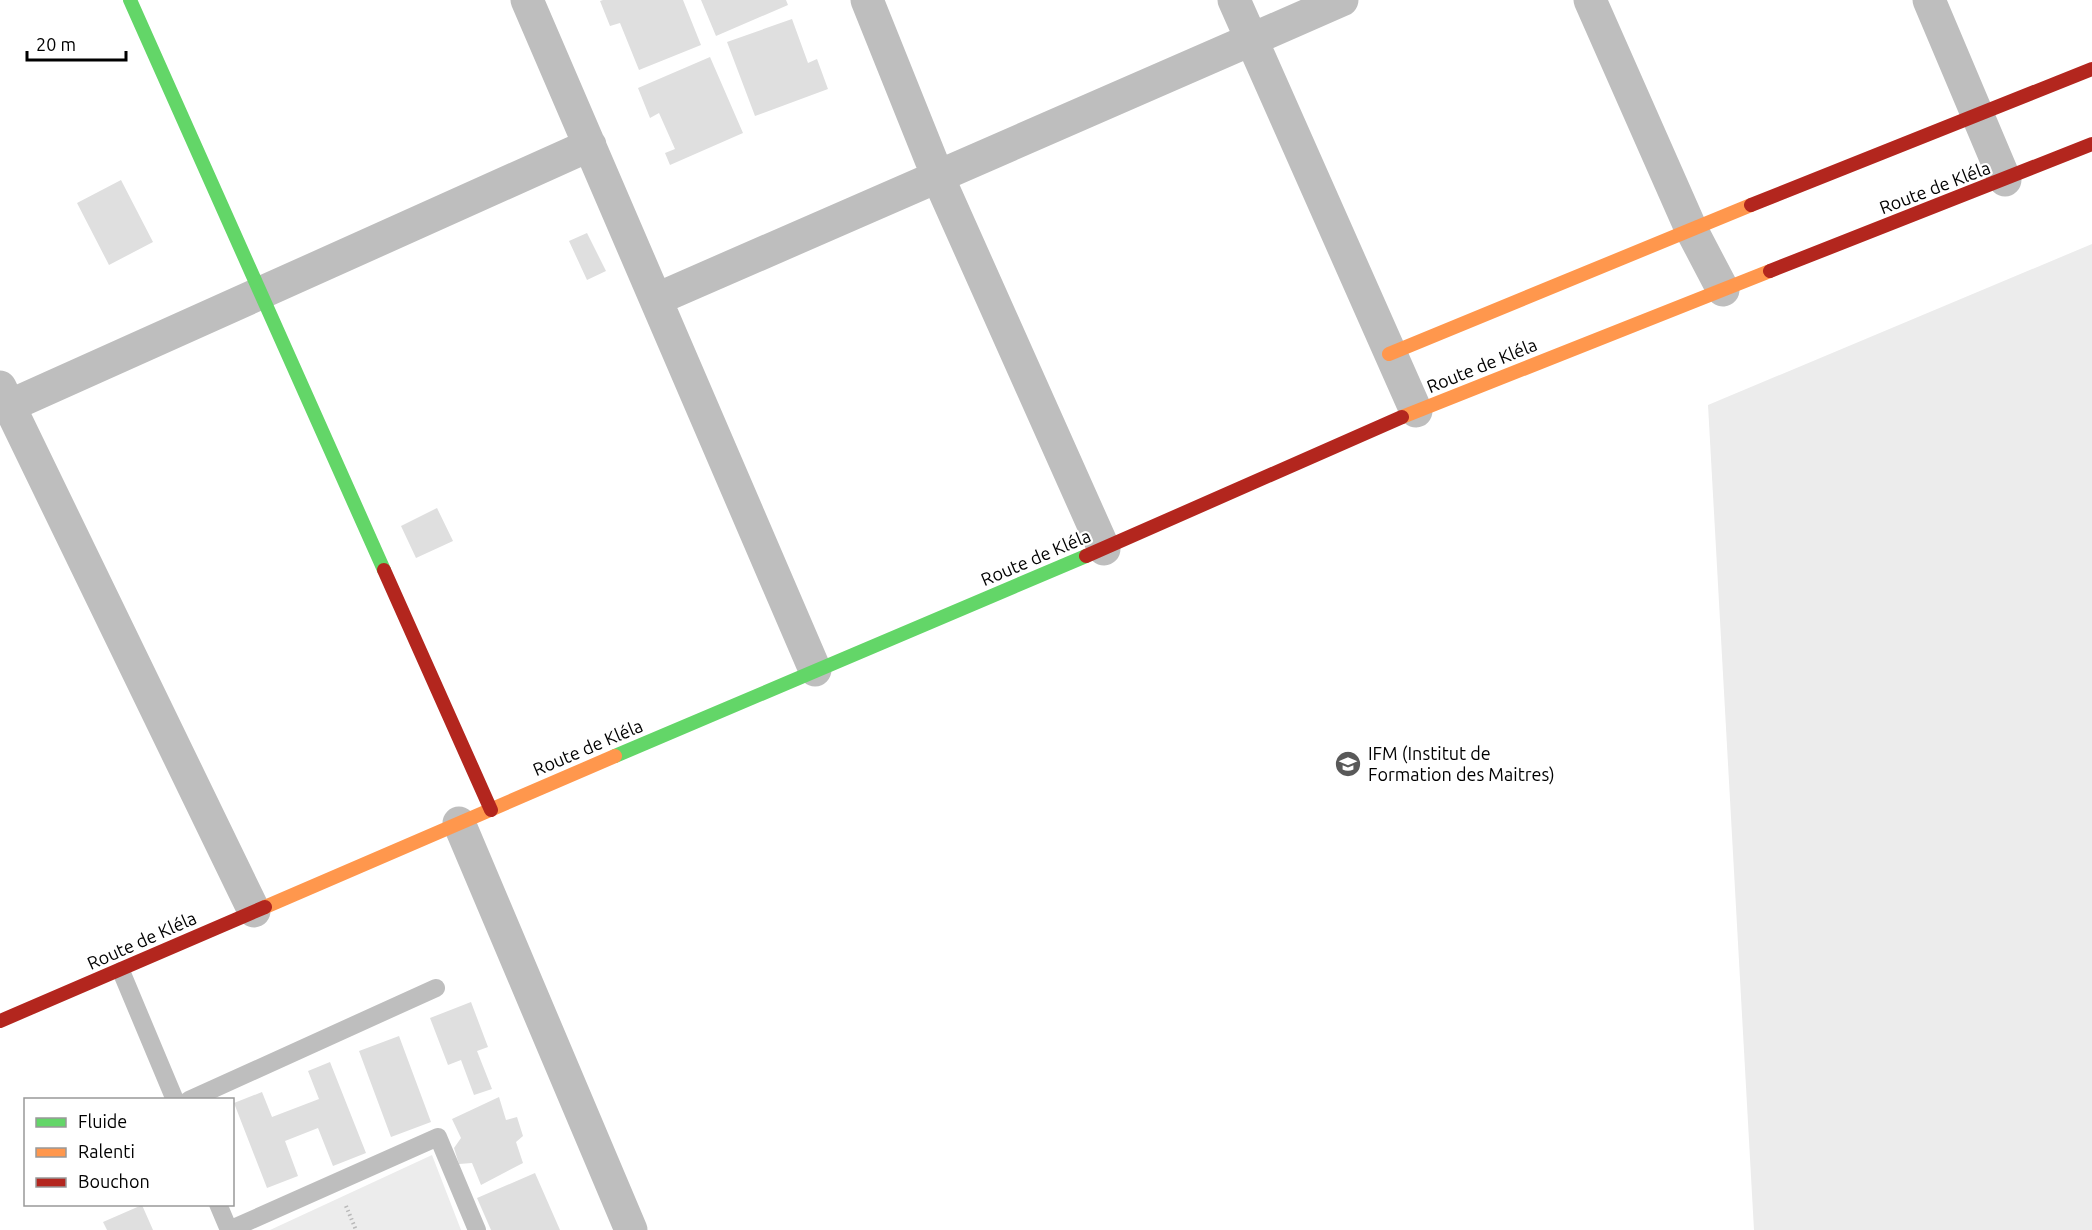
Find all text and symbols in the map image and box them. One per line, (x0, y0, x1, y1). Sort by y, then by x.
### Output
scale bar (27, 24, 126, 62)
text: 20 m (36, 34, 76, 54)
street label: Route de Kléla (1876, 157, 1993, 217)
street label: Route de Kléla (1424, 334, 1540, 396)
street label: Route de Kléla (978, 525, 1094, 589)
street label: Route de Kléla (530, 715, 646, 779)
place label: IFM (Institut de Formation des Maitres) (1368, 743, 1555, 785)
school or university icon: IFM (Institut de Formation des Maitres) (1333, 749, 1363, 779)
street label: Route de Kléla (84, 907, 199, 973)
legend (24, 1098, 234, 1206)
text: Fluide (78, 1111, 127, 1131)
text: Ralenti (78, 1141, 135, 1161)
text: Bouchon (78, 1171, 150, 1191)

